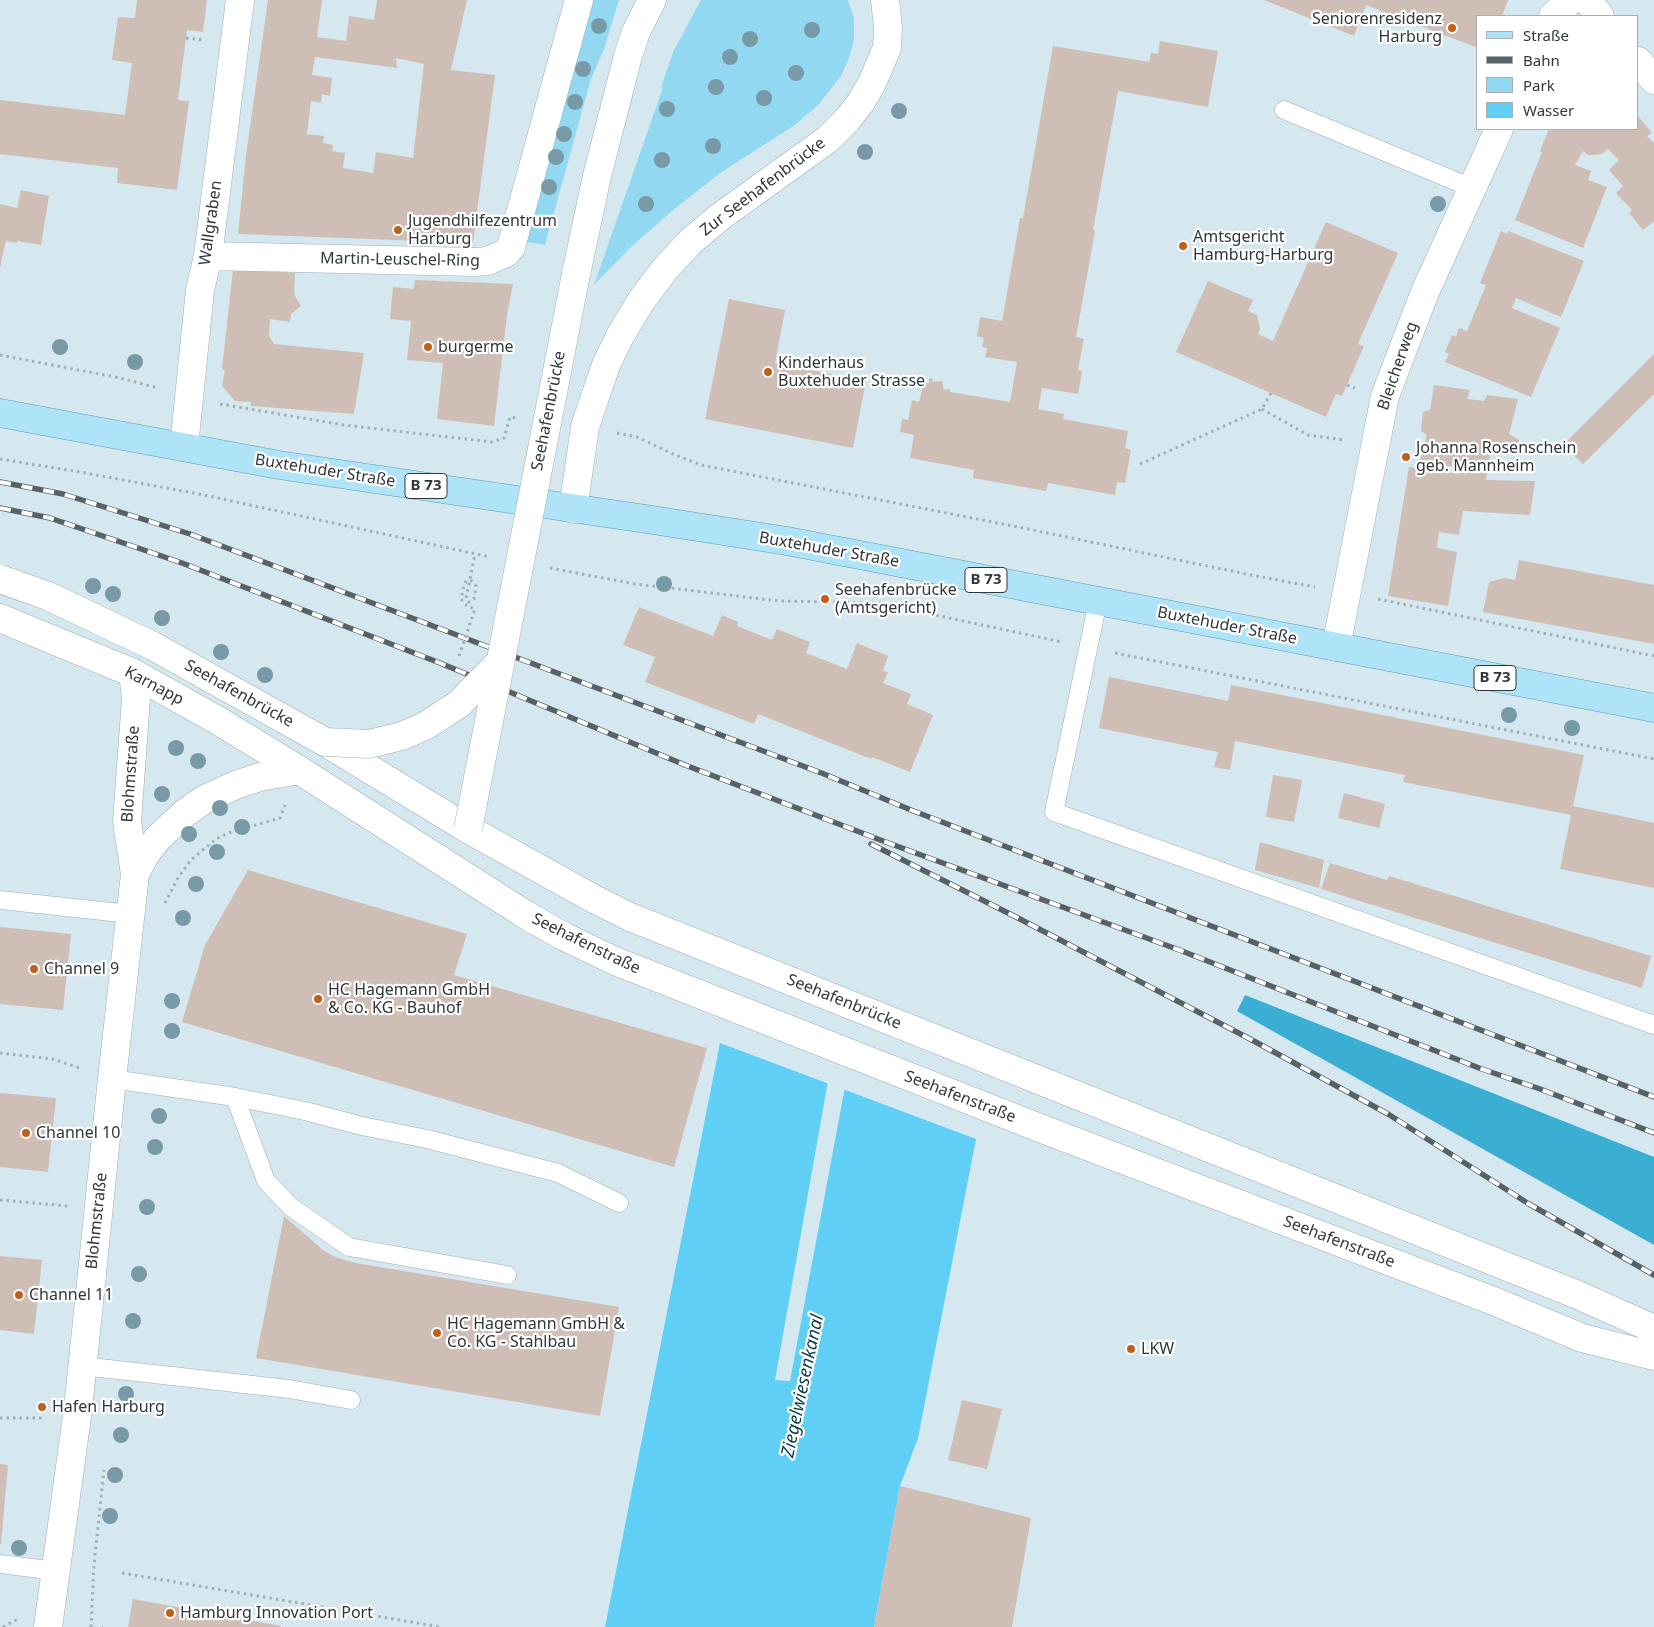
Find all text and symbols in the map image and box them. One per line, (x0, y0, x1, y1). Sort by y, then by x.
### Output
place label: Seniorenresidenz Harburg (1312, 9, 1442, 47)
legend (1476, 15, 1639, 130)
marker: Seniorenresidenz Harburg (1446, 22, 1458, 34)
text: Straße (1523, 25, 1569, 45)
text: Bahn (1523, 50, 1560, 70)
text: Park (1523, 75, 1555, 95)
text: Wasser (1523, 100, 1574, 120)
street label: Zur Seehafenbrücke (697, 134, 829, 240)
street label: Wallgraben (196, 179, 226, 267)
place label: Jugendhilfezentrum Harburg (408, 211, 557, 249)
marker: Jugendhilfezentrum Harburg (392, 224, 404, 236)
place label: Amtsgericht Hamburg-Harburg (1193, 227, 1333, 265)
marker: Amtsgericht Hamburg-Harburg (1177, 240, 1189, 252)
street label: Martin-Leuschel-Ring (320, 249, 480, 271)
street label: Bleicherweg (1374, 319, 1422, 413)
place label: burgerme (438, 337, 514, 357)
marker: burgerme (422, 341, 434, 353)
street label: Seehafenbrücke (528, 349, 570, 473)
place label: Kinderhaus Buxtehuder Strasse (778, 353, 925, 391)
marker: Kinderhaus Buxtehuder Strasse (762, 366, 774, 378)
place label: Johanna Rosenschein geb. Mannheim (1416, 438, 1576, 476)
street label: Buxtehuder Straße (253, 450, 397, 492)
marker: Johanna Rosenschein geb. Mannheim (1400, 451, 1412, 463)
road number: B 73 (405, 474, 447, 498)
street label: Buxtehuder Straße (757, 528, 901, 572)
road number: B 73 (965, 568, 1007, 592)
place label: Seehafenbrücke (Amtsgericht) (835, 580, 957, 618)
marker: Seehafenbrücke (Amtsgericht) (819, 593, 831, 605)
street label: Buxtehuder Straße (1156, 603, 1298, 649)
street label: Seehafenbrücke (181, 656, 297, 732)
street label: Karnapp (121, 662, 187, 710)
road number: B 73 (1474, 666, 1516, 690)
street label: Blohmstraße (118, 725, 144, 823)
street label: Seehafenstraße (529, 910, 643, 978)
place label: Channel 9 (44, 959, 119, 979)
marker: Channel 9 (28, 963, 40, 975)
street label: Seehafenbrücke (784, 970, 904, 1034)
place label: HC Hagemann GmbH & Co. KG - Bauhof (328, 980, 490, 1018)
marker: HC Hagemann GmbH & Co. KG - Bauhof (312, 993, 324, 1005)
street label: Seehafenstraße (902, 1067, 1018, 1127)
place label: Channel 10 (36, 1123, 120, 1143)
marker: Channel 10 (20, 1127, 32, 1139)
street label: Blohmstraße (82, 1172, 112, 1270)
street label: Seehafenstraße (1281, 1212, 1397, 1272)
place label: Channel 11 (29, 1285, 113, 1305)
marker: Channel 11 (13, 1289, 25, 1301)
water label: Ziegelwiesenkanal (777, 1313, 829, 1459)
place label: HC Hagemann GmbH & Co. KG - Stahlbau (447, 1314, 625, 1352)
marker: HC Hagemann GmbH & Co. KG - Stahlbau (431, 1327, 443, 1339)
place label: LKW (1141, 1339, 1174, 1359)
marker: LKW (1125, 1343, 1137, 1355)
place label: Hafen Harburg (52, 1397, 165, 1417)
marker: Hafen Harburg (36, 1401, 48, 1413)
place label: Hamburg Innovation Port (180, 1603, 373, 1623)
marker: Hamburg Innovation Port (164, 1607, 176, 1619)

